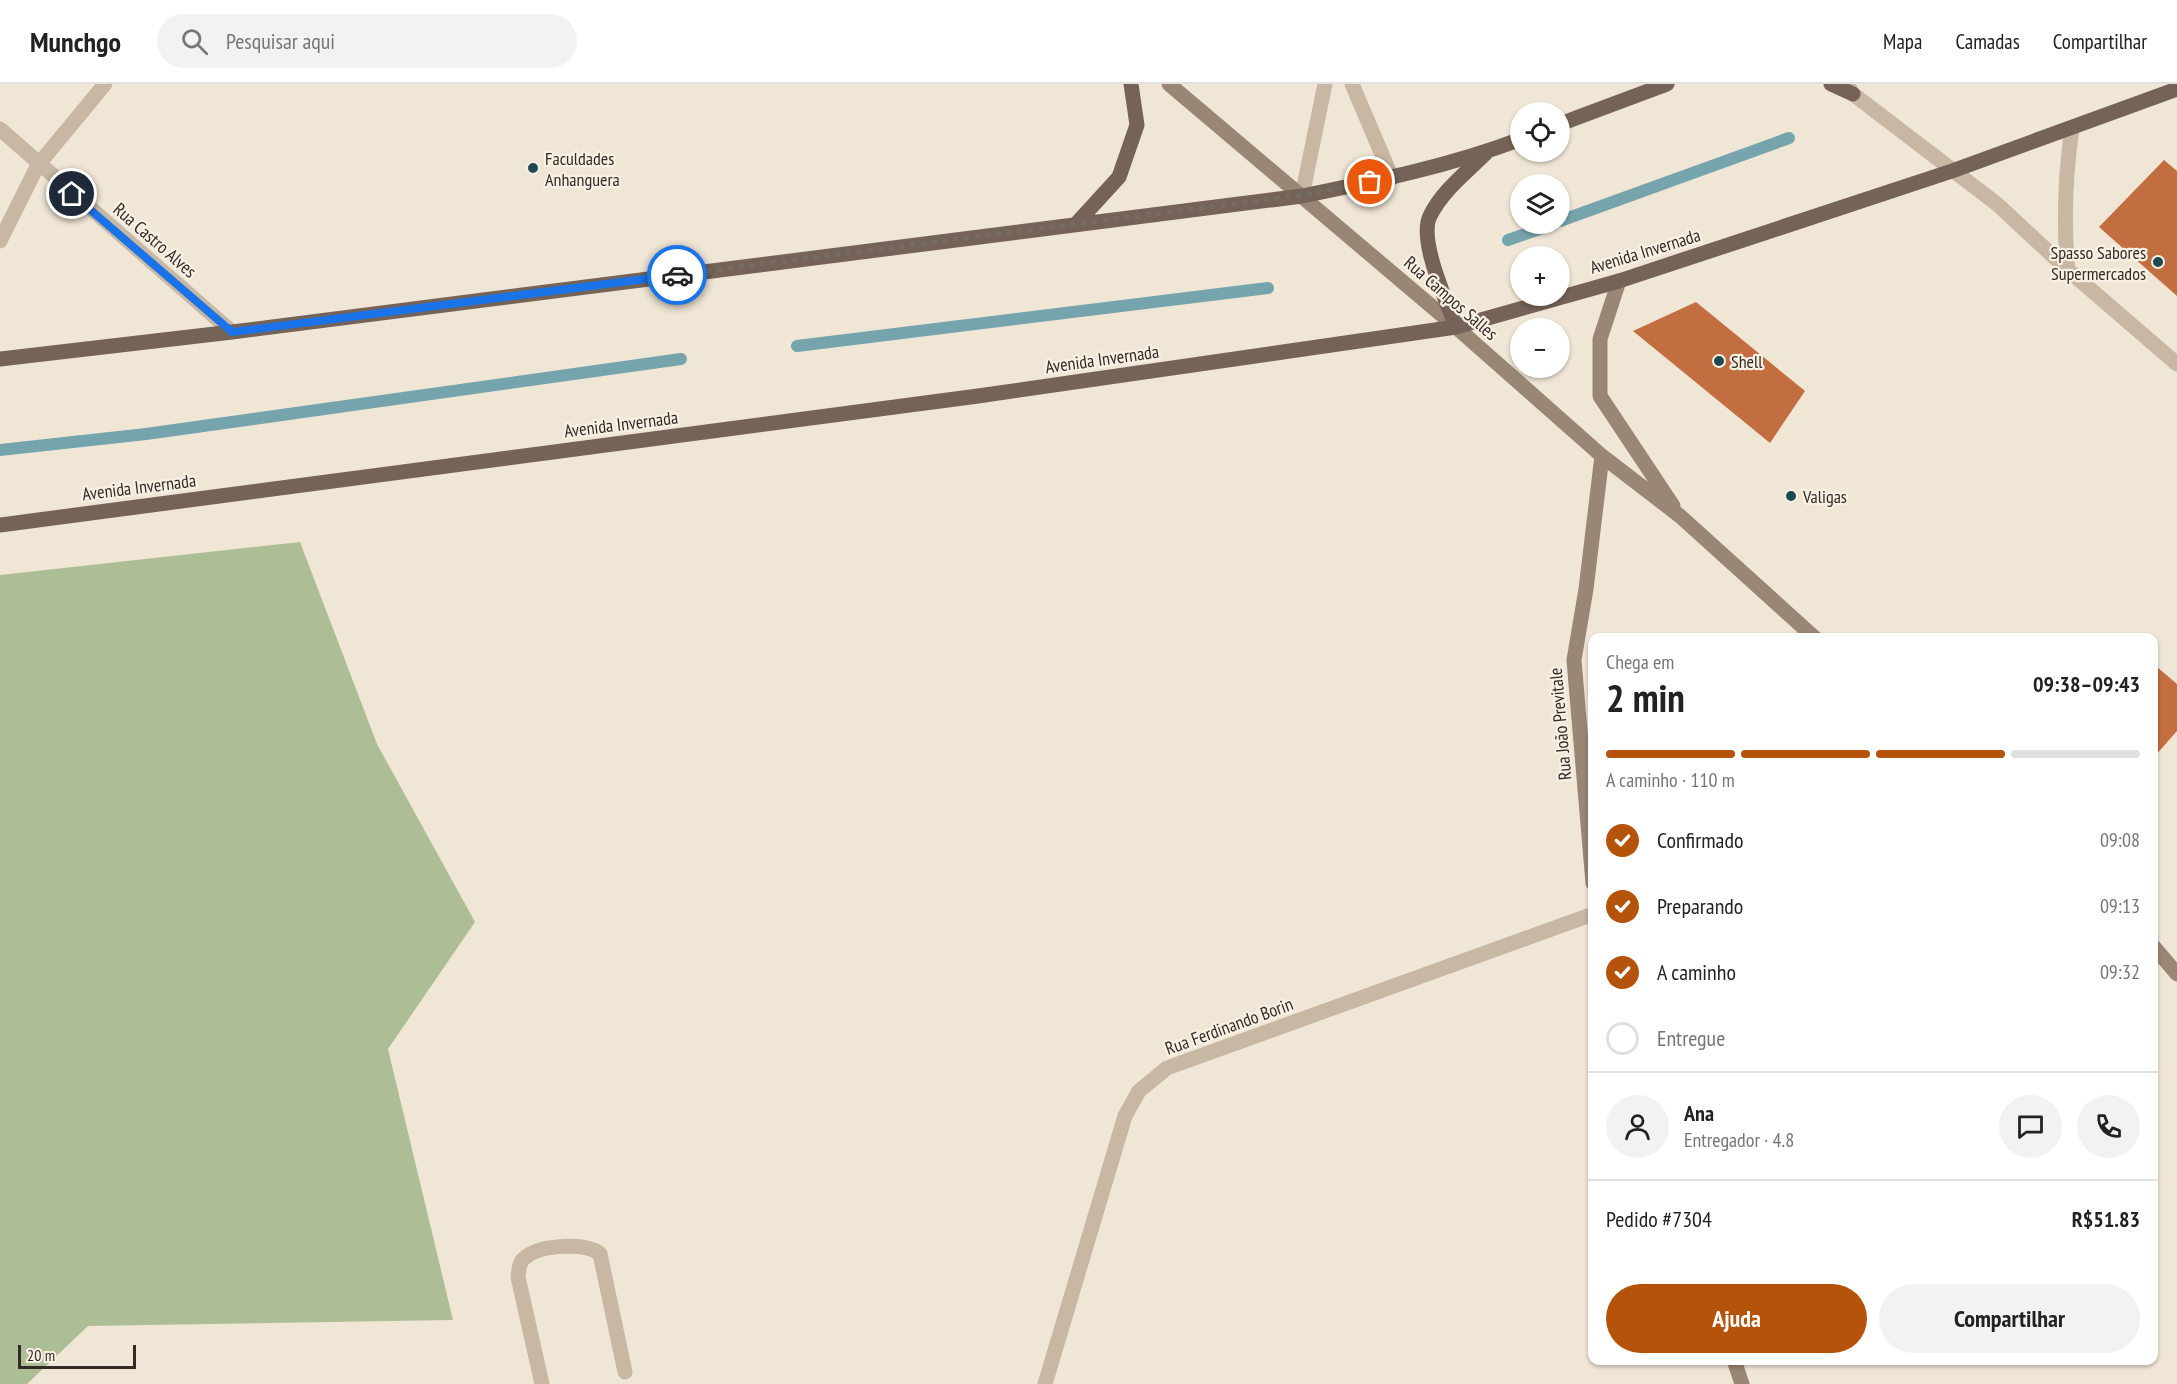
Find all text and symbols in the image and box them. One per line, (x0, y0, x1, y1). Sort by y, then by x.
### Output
search box (157, 14, 577, 68)
text: Munchgo (30, 23, 121, 60)
icon: search (178, 25, 211, 58)
text: Pesquisar aqui (226, 27, 335, 55)
text: Mapa (1883, 28, 1922, 55)
text: Camadas (1955, 28, 2020, 55)
text: Compartilhar (2053, 28, 2147, 55)
map controls (1510, 102, 1570, 378)
button: locate (1510, 102, 1570, 162)
place label: Faculdades Anhanguera (545, 147, 620, 191)
pin (1344, 156, 1395, 207)
marker: Faculdades Anhanguera (526, 161, 540, 175)
icon: bag (1353, 165, 1386, 198)
pin (46, 168, 97, 219)
button: layers (1510, 174, 1570, 234)
icon: home (55, 177, 88, 210)
street label: Rua Castro Alves (109, 198, 201, 282)
street label: Avenida Invernada (1587, 223, 1703, 279)
place label: Spasso Sabores Supermercados (2051, 241, 2146, 285)
courier (647, 245, 707, 305)
button: + (1510, 246, 1570, 306)
street label: Rua Campos Salles (1399, 251, 1503, 345)
marker: Spasso Sabores Supermercados (2151, 255, 2165, 269)
icon: car (661, 259, 694, 292)
button: − (1510, 318, 1570, 378)
street label: Avenida Invernada (1044, 340, 1160, 378)
place label: Shell (1731, 350, 1763, 373)
marker: Shell (1712, 354, 1726, 368)
street label: Avenida Invernada (563, 406, 679, 442)
street label: Avenida Invernada (81, 469, 197, 505)
place label: Valigas (1802, 485, 1847, 508)
marker: Valigas (1784, 489, 1798, 503)
text: Chega em (1606, 649, 1674, 675)
street label: Rua João Previtale (1544, 667, 1576, 781)
text: 09:38–09:43 (2033, 670, 2140, 698)
text: 2 min (1606, 672, 1685, 723)
text: A caminho · 110 m (1606, 767, 1735, 793)
icon: check (1606, 824, 1639, 857)
text: Confirmado (1657, 826, 1743, 854)
text: 09:08 (2100, 827, 2140, 853)
icon: check (1606, 890, 1639, 923)
text: Preparando (1657, 892, 1743, 920)
text: 09:13 (2100, 893, 2140, 919)
icon: check (1606, 956, 1639, 989)
text: A caminho (1657, 958, 1736, 986)
text: 09:32 (2100, 959, 2140, 985)
street label: Rua Ferdinando Borin (1162, 992, 1296, 1060)
text: Entregue (1657, 1024, 1725, 1052)
button: person (1606, 1095, 1669, 1158)
button: chat (1999, 1095, 2062, 1158)
button: phone (2077, 1095, 2140, 1158)
text: Ana (1684, 1099, 1714, 1127)
text: Entregador · 4.8 (1684, 1127, 1794, 1153)
text: Pedido #7304 (1606, 1205, 1712, 1233)
text: R$51.83 (2072, 1205, 2140, 1233)
button: Ajuda (1606, 1284, 1867, 1353)
button: Compartilhar (1879, 1284, 2140, 1353)
scale bar (18, 1342, 136, 1370)
text: 20 m (27, 1345, 55, 1365)

